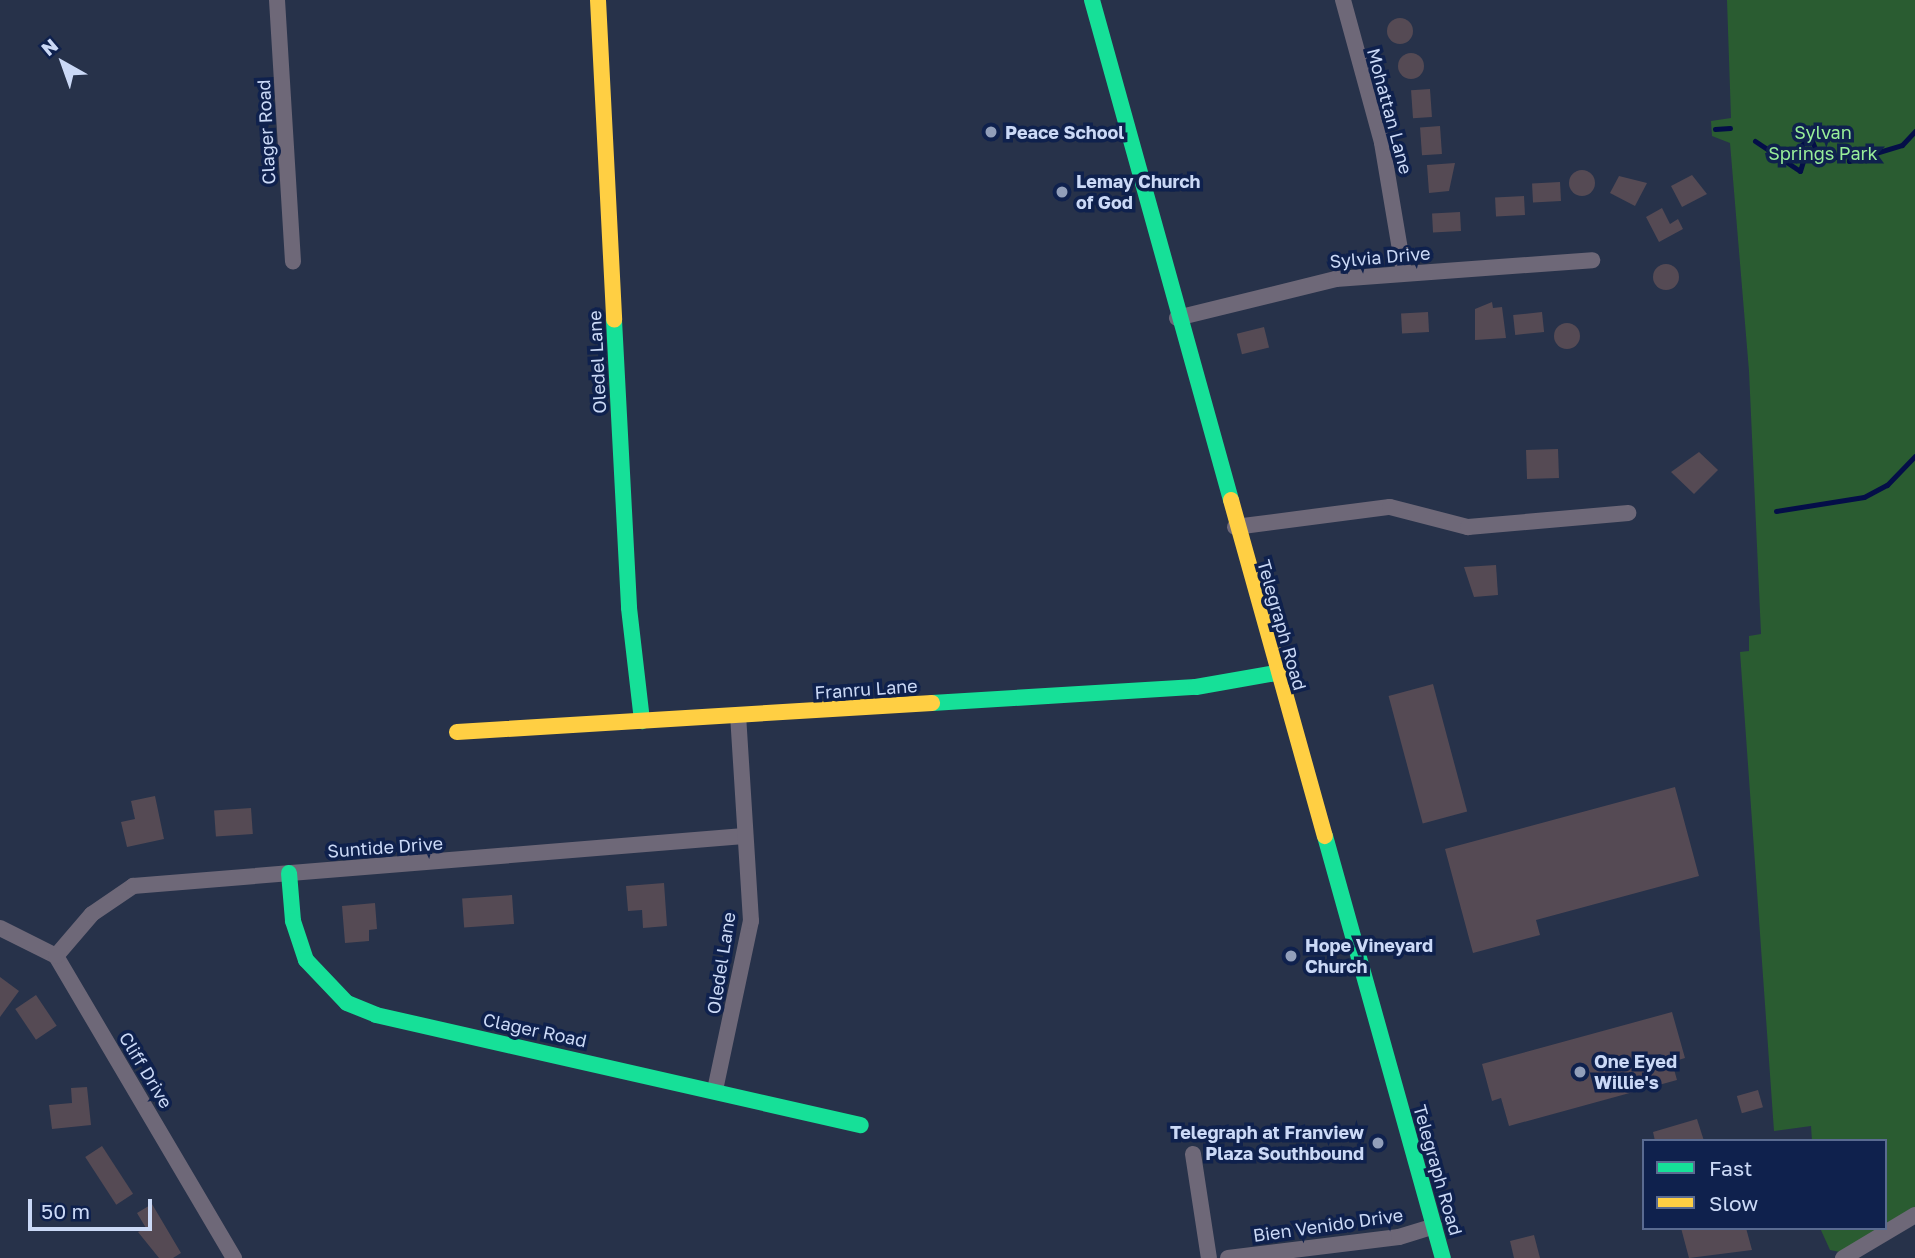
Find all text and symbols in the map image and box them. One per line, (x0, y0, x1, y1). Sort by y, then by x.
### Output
north arrow (28, 28, 98, 98)
text: N (36, 33, 62, 60)
street label: Mohattan Lane (1363, 46, 1417, 176)
street label: Clager Road (252, 79, 280, 185)
place label: Peace School (1005, 121, 1124, 143)
park label: Sylvan Springs Park (1768, 122, 1878, 164)
marker: Peace School (983, 124, 999, 140)
place label: Lemay Church of God (1076, 171, 1200, 214)
marker: Lemay Church of God (1054, 184, 1070, 200)
street label: Sylvia Drive (1329, 242, 1431, 272)
street label: Oledel Lane (584, 310, 610, 414)
street label: Telegraph Road (1253, 557, 1311, 693)
street label: Franru Lane (814, 675, 918, 703)
street label: Suntide Drive (326, 832, 444, 862)
street label: Oledel Lane (702, 910, 740, 1016)
place label: Hope Vineyard Church (1305, 935, 1433, 978)
marker: Hope Vineyard Church (1283, 948, 1299, 964)
street label: Clager Road (481, 1008, 589, 1052)
street label: Cliff Drive (115, 1028, 177, 1112)
place label: One Eyed Willie's (1594, 1051, 1677, 1094)
marker: One Eyed Willie's (1572, 1064, 1588, 1080)
street label: Telegraph Road (1409, 1102, 1467, 1238)
place label: Telegraph at Franview Plaza Southbound (1170, 1122, 1364, 1164)
marker: Telegraph at Franview Plaza Southbound (1370, 1135, 1386, 1151)
legend (1642, 1139, 1887, 1230)
text: Fast (1709, 1155, 1752, 1181)
scale bar (32, 1184, 156, 1228)
text: Slow (1709, 1190, 1758, 1216)
text: 50 m (41, 1198, 90, 1224)
street label: Bien Venido Drive (1252, 1204, 1404, 1246)

